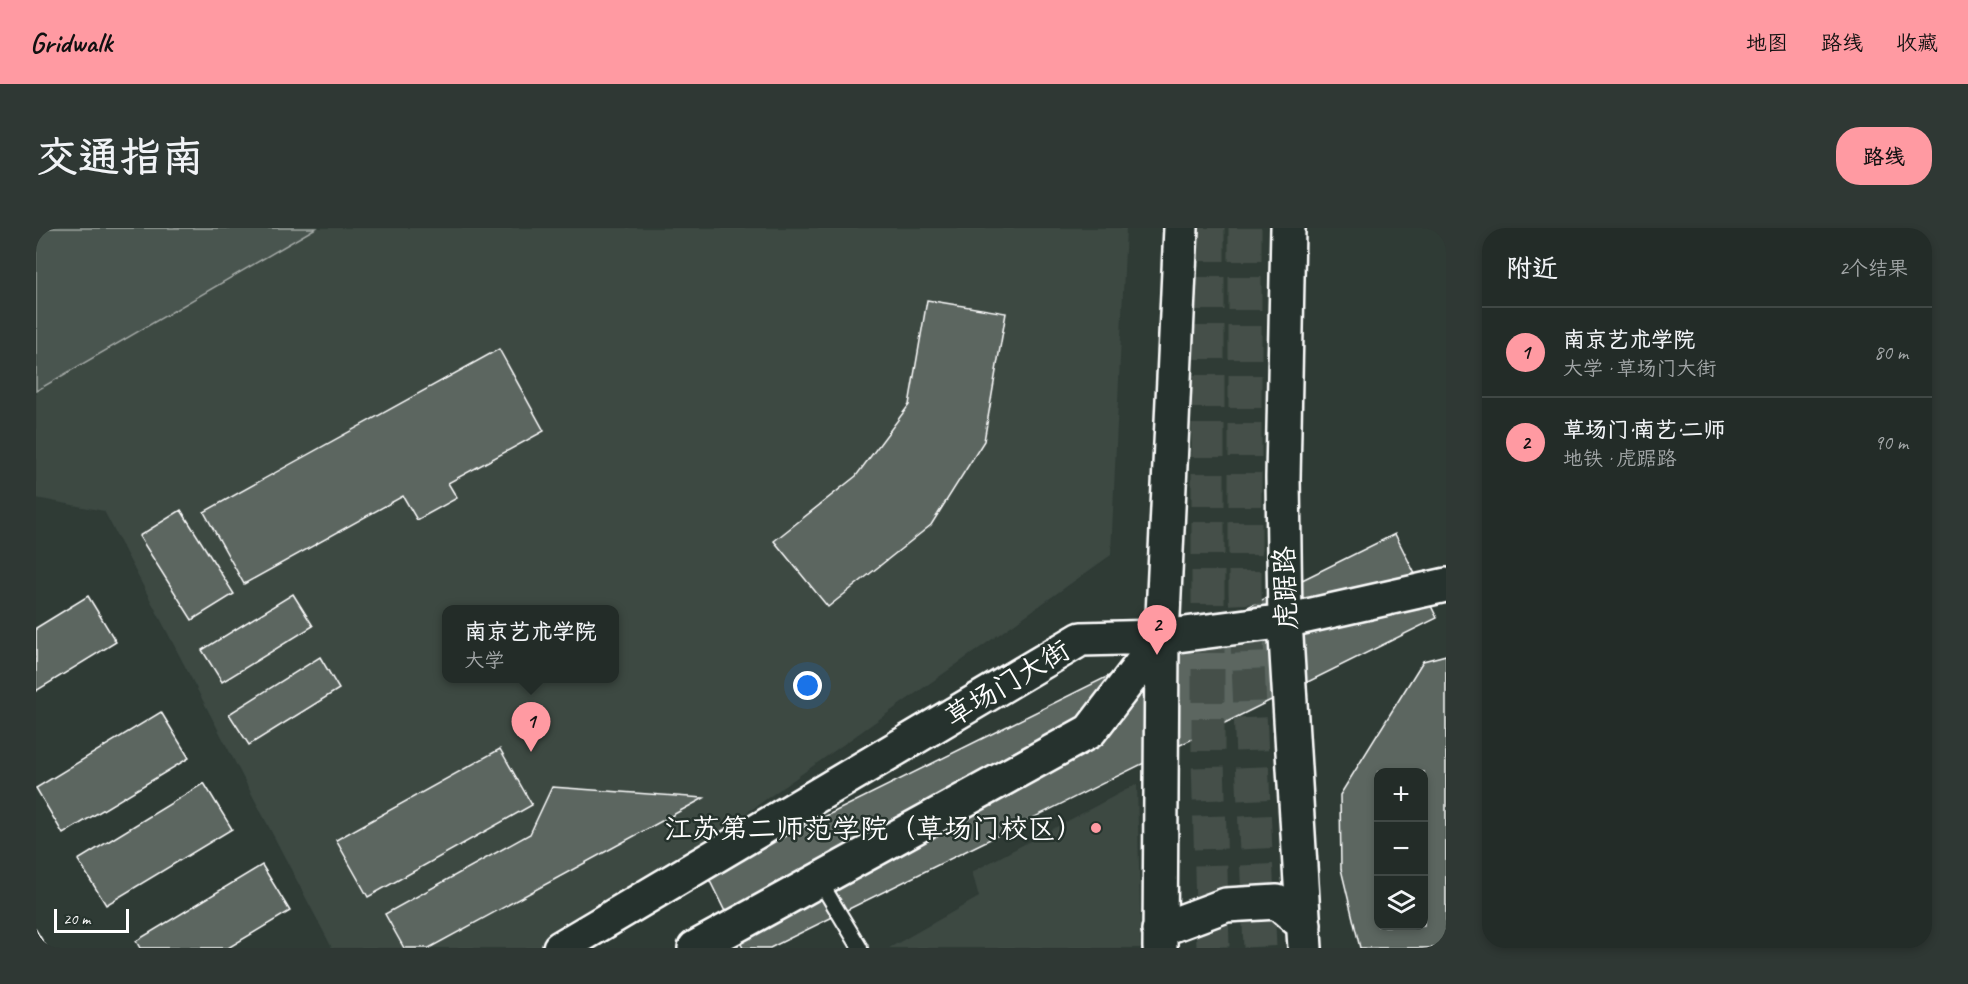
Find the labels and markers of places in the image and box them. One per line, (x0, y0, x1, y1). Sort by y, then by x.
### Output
pin: 2 (1138, 606, 1176, 655)
pin: 1 (512, 702, 550, 752)
place label: 江苏第二师范学院（草场门校区） (664, 811, 1084, 846)
marker: 江苏第二师范学院（草场门校区） (1089, 821, 1103, 835)

